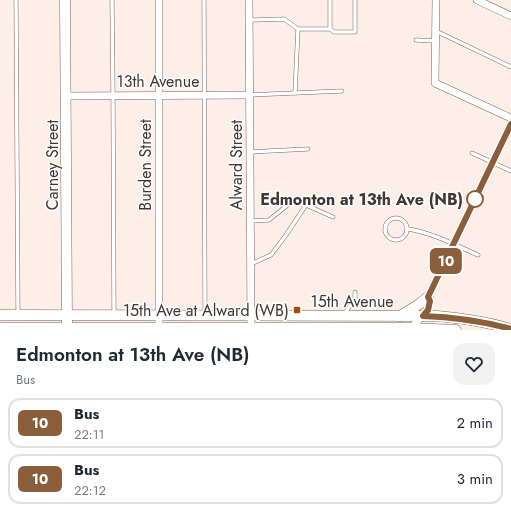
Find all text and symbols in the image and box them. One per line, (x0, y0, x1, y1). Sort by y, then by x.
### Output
street label: 13th Avenue (117, 70, 199, 93)
street label: Burden Street (134, 119, 157, 211)
street label: Carney Street (41, 120, 64, 210)
street label: Alward Street (225, 120, 248, 210)
place label: Edmonton at 13th Ave (NB) (260, 188, 463, 211)
marker: Edmonton at 13th Ave (NB) (466, 190, 484, 208)
line badge: 10 (428, 248, 464, 274)
text: 10 (438, 251, 454, 271)
street label: 15th Avenue (310, 290, 394, 313)
place label: 15th Ave at Alward (WB) (123, 299, 289, 322)
marker: 15th Ave at Alward (WB) (292, 305, 302, 315)
text: Edmonton at 13th Ave (NB) (16, 341, 250, 368)
button: heart (453, 343, 495, 385)
text: Bus (16, 370, 35, 389)
text: Bus (74, 403, 99, 425)
text: 2 min (456, 412, 493, 434)
text: 10 (32, 413, 48, 433)
text: 22:11 (74, 425, 104, 444)
text: Bus (74, 459, 99, 481)
text: 3 min (457, 468, 493, 490)
text: 10 (32, 469, 48, 489)
text: 22:12 (74, 481, 106, 500)

